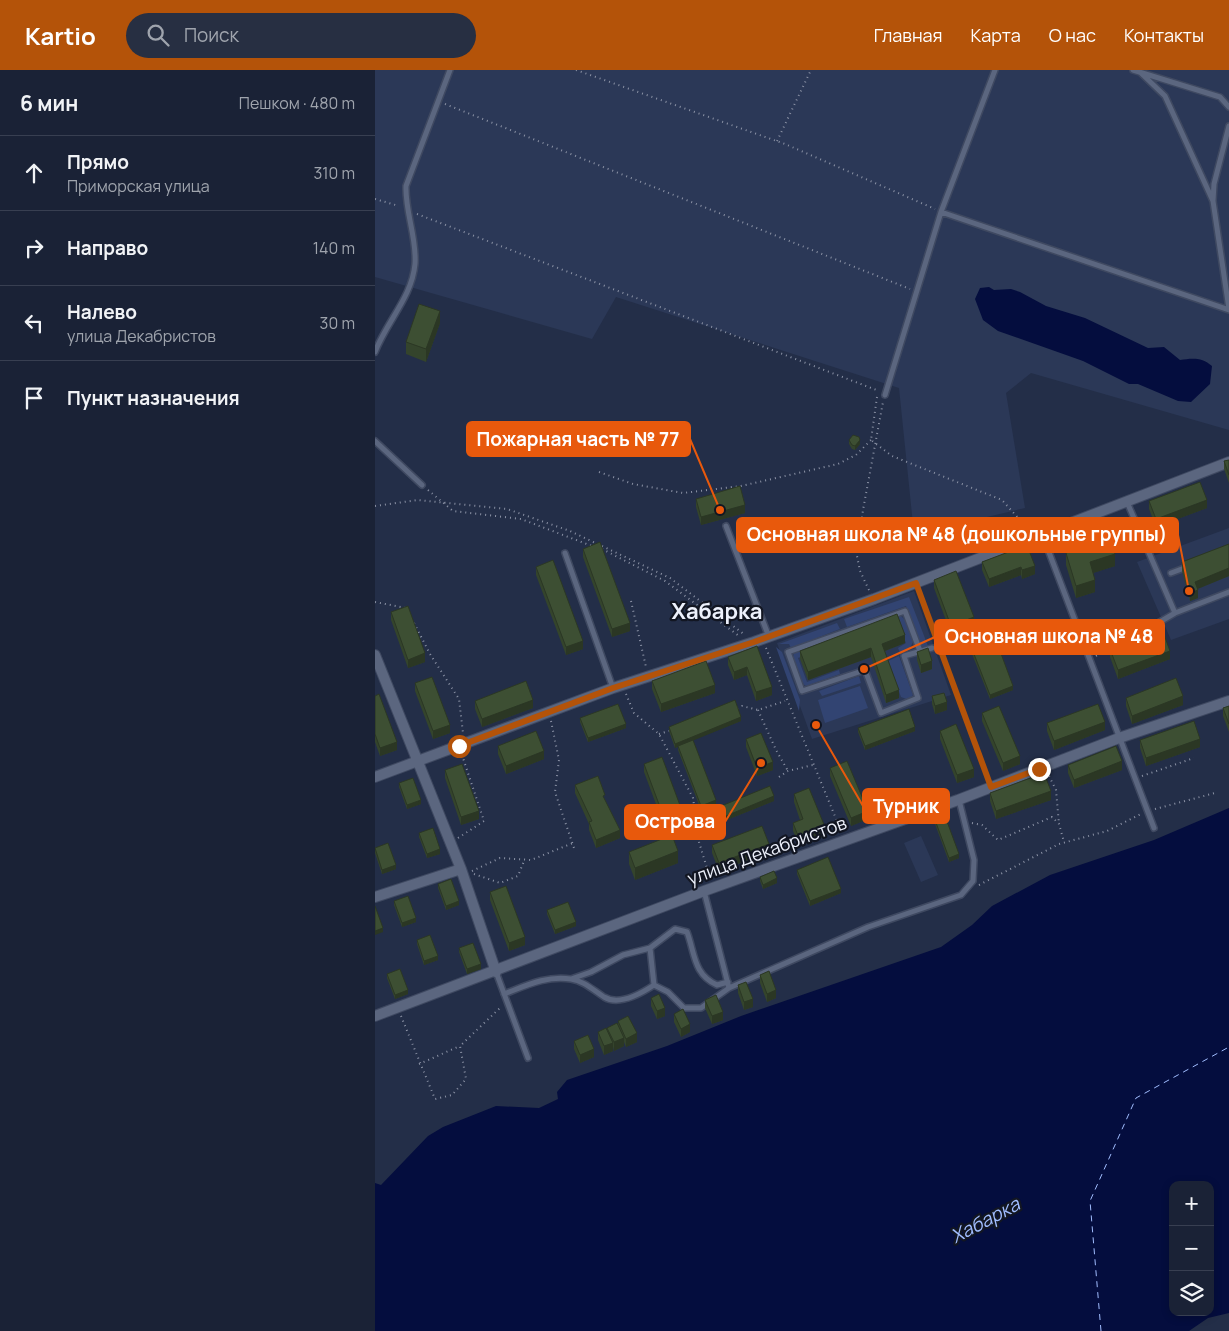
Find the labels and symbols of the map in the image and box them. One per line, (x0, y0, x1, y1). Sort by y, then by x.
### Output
callout: Пожарная часть № 77 (467, 422, 690, 456)
text: Пожарная часть № 77 (477, 426, 679, 452)
callout: Основная школа № 48 (дошкольные группы) (737, 518, 1178, 552)
text: Основная школа № 48 (дошкольные группы) (747, 521, 1167, 547)
district label: Хабарка (672, 596, 763, 626)
callout: Основная школа № 48 (935, 620, 1164, 654)
text: Основная школа № 48 (945, 623, 1153, 649)
route start (448, 735, 471, 758)
route end (1028, 758, 1051, 781)
callout: Турник (863, 789, 949, 823)
text: Турник (873, 793, 940, 819)
callout: Острова (625, 805, 725, 839)
text: Острова (635, 808, 715, 834)
street label: улица Декабристов (684, 810, 850, 890)
water label: Хабарка (946, 1190, 1025, 1249)

